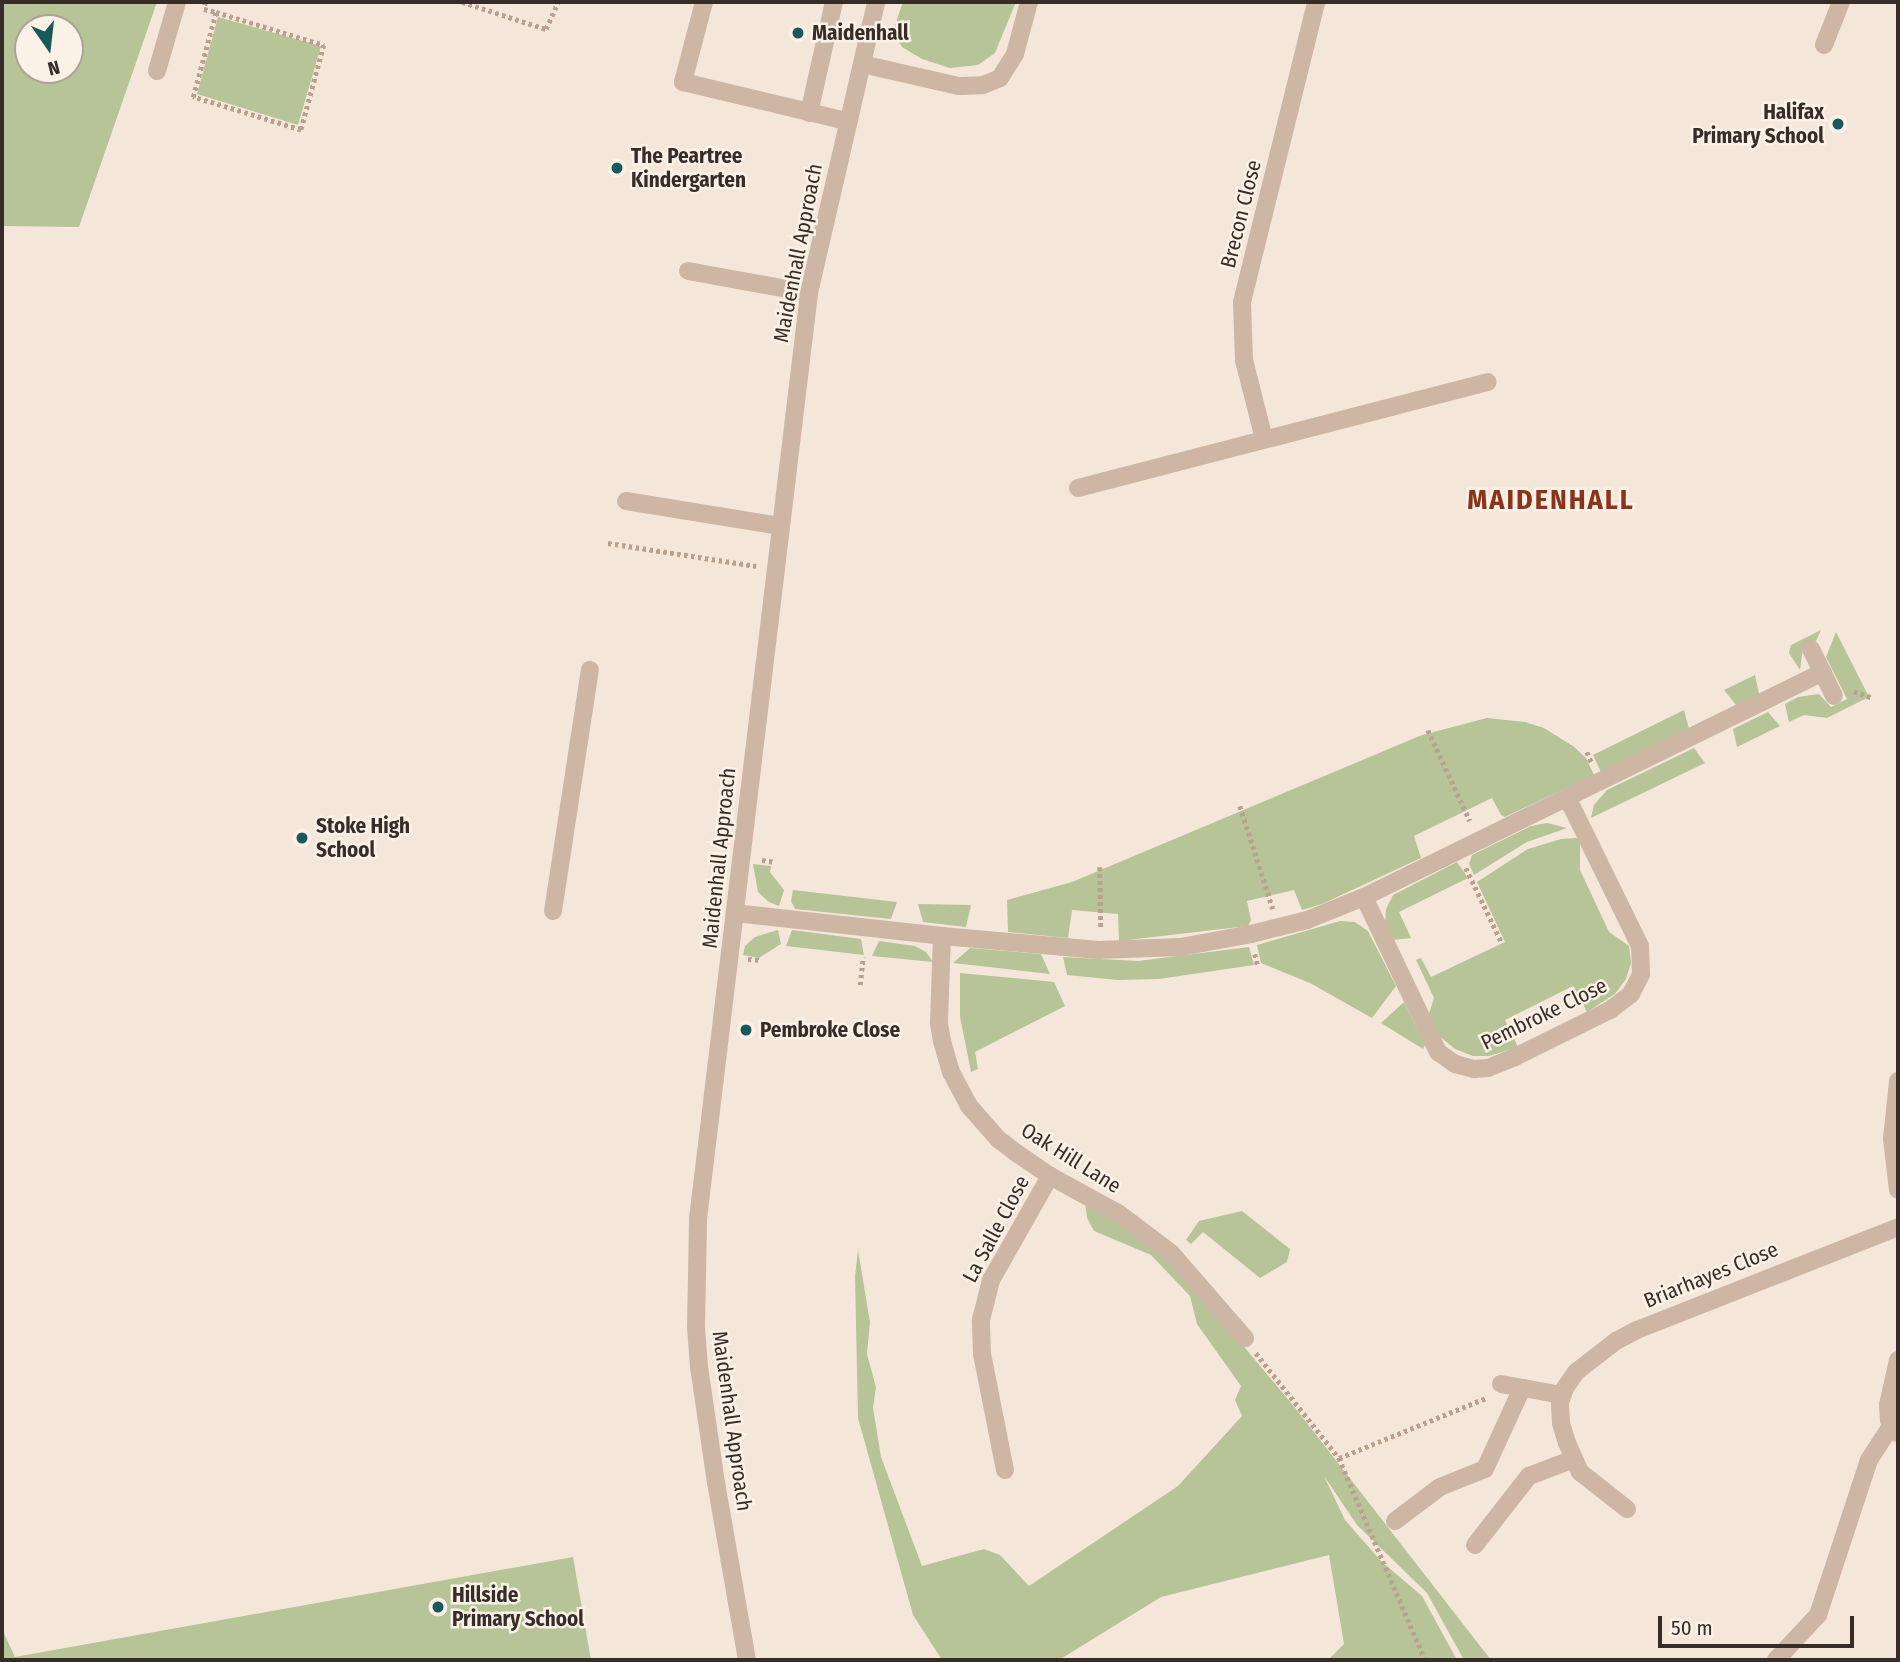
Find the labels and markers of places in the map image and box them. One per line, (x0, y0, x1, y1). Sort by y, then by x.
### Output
place label: Maidenhall (812, 20, 909, 46)
marker: Maidenhall (790, 25, 806, 41)
place label: Halifax Primary School (1692, 99, 1824, 149)
marker: Halifax Primary School (1830, 116, 1846, 132)
place label: The Peartree Kindergarten (631, 143, 746, 193)
marker: The Peartree Kindergarten (609, 160, 625, 176)
place label: Stoke High School (316, 813, 410, 863)
marker: Stoke High School (294, 830, 310, 846)
place label: Pembroke Close (760, 1017, 900, 1043)
marker: Pembroke Close (738, 1022, 754, 1038)
place label: Hillside Primary School (452, 1582, 584, 1632)
marker: Hillside Primary School (430, 1599, 446, 1615)

